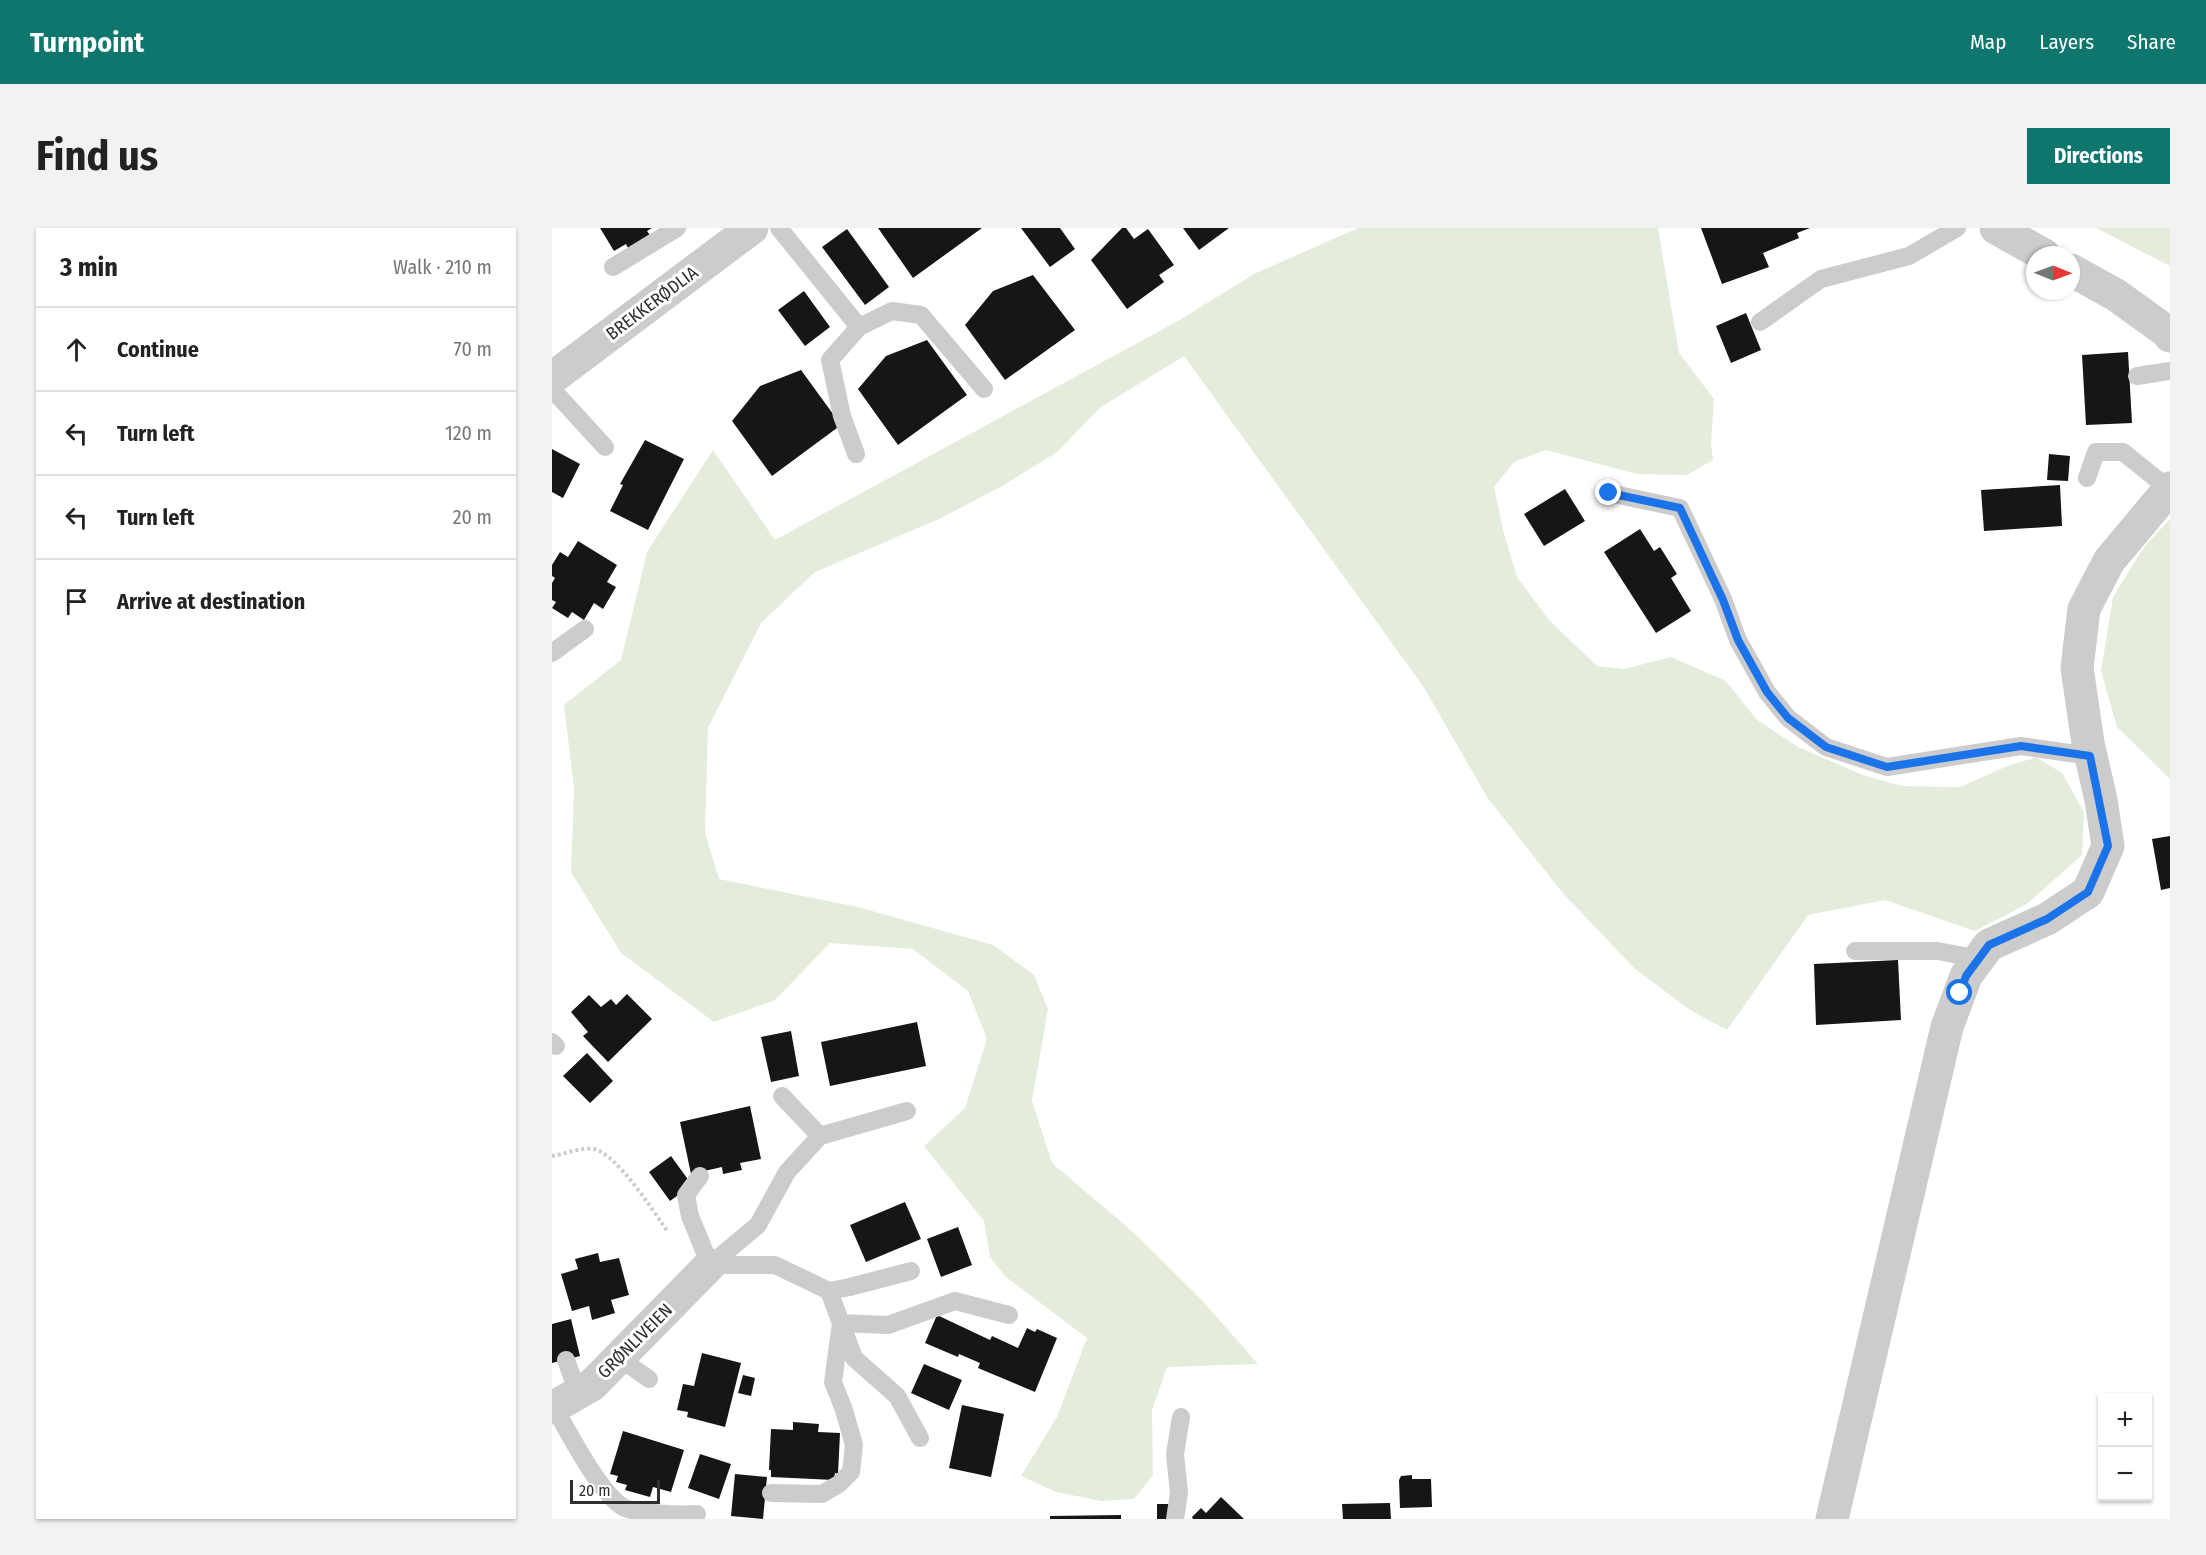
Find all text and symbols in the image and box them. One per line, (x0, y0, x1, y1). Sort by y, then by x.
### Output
text: Turnpoint (30, 26, 144, 59)
text: Map (1970, 29, 2006, 55)
text: Layers (2039, 29, 2094, 55)
text: Share (2127, 29, 2176, 55)
button: Directions (2027, 128, 2170, 184)
text: Find us (36, 131, 158, 181)
north arrow (2026, 246, 2080, 300)
text: 3 min (60, 252, 118, 283)
text: Walk · 210 m (393, 255, 492, 279)
street label: BREKKERØDLIA (602, 261, 703, 345)
icon: ahead (60, 333, 93, 366)
text: Continue (117, 336, 199, 363)
text: 70 m (454, 337, 492, 361)
icon: left (60, 417, 93, 450)
text: Turn left (117, 420, 195, 447)
text: 120 m (445, 421, 492, 445)
route end (1595, 479, 1621, 505)
icon: left (60, 501, 93, 534)
text: Turn left (117, 504, 195, 531)
text: 20 m (453, 505, 492, 529)
icon: arrive (60, 585, 93, 618)
text: Arrive at destination (117, 588, 305, 615)
route start (1946, 979, 1972, 1005)
street label: GRØNLIVEIEN (593, 1299, 677, 1383)
map controls (2098, 1393, 2152, 1501)
button: + (2098, 1393, 2152, 1447)
button: − (2098, 1447, 2152, 1501)
scale bar (570, 1477, 660, 1504)
text: 20 m (579, 1481, 610, 1500)

